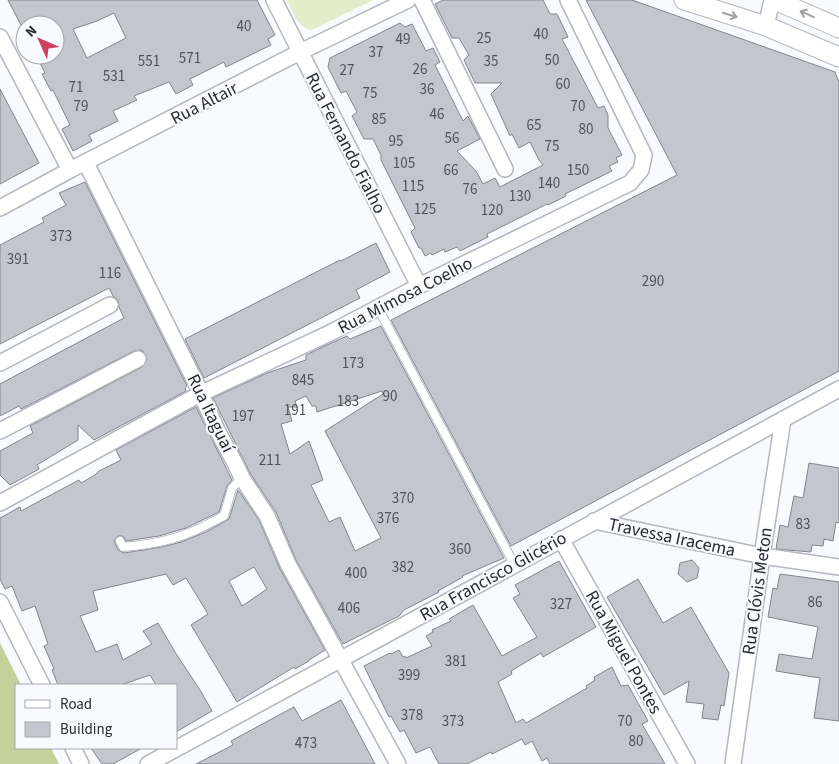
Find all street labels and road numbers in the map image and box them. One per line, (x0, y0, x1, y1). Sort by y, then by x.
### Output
street label: Rua Fernando Fialho (299, 68, 392, 218)
street label: Rua Altair (166, 76, 243, 131)
street label: Rua Mimosa Coelho (334, 251, 477, 340)
street label: Rua Itaguaí (181, 370, 241, 457)
street label: Travessa Iracema (606, 512, 738, 563)
street label: Rua Francisco Glicério (415, 526, 571, 627)
street label: Rua Clóvis Meton (736, 526, 779, 656)
street label: Rua Miguel Pontes (579, 586, 668, 719)

